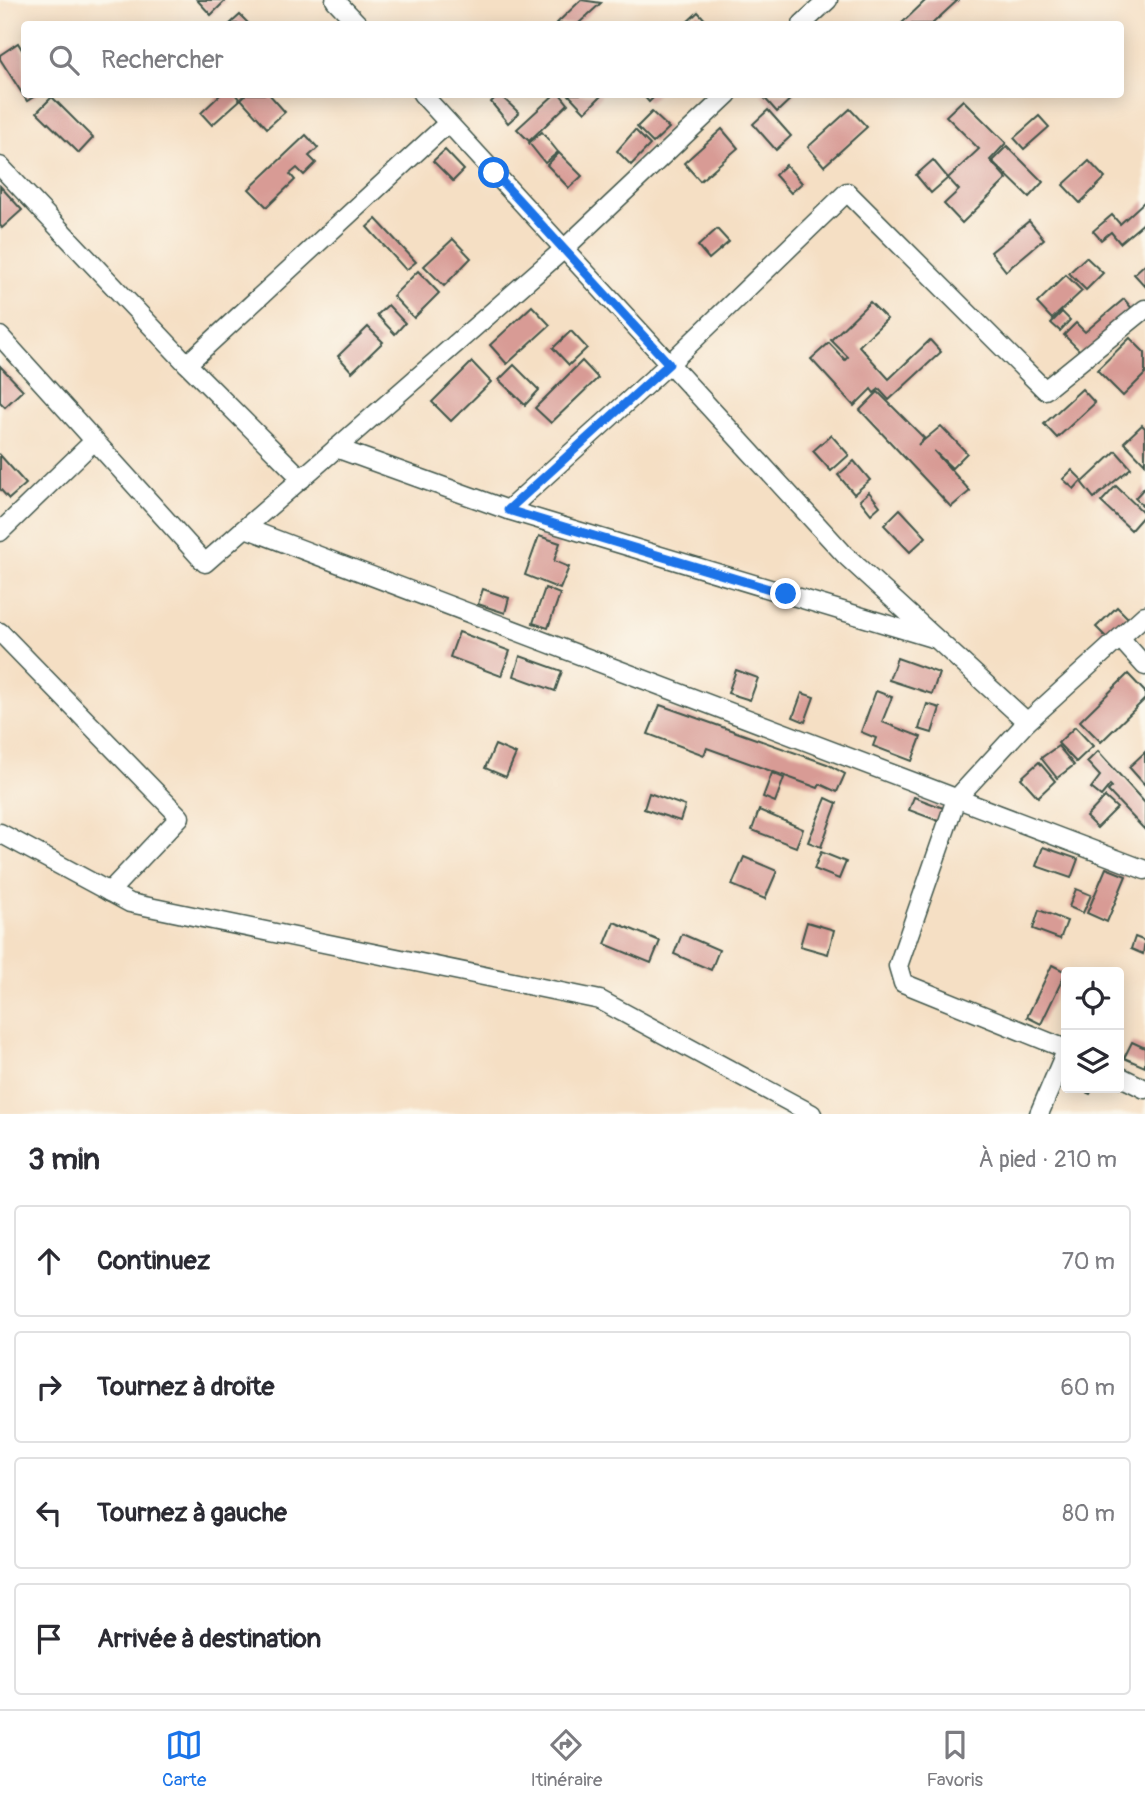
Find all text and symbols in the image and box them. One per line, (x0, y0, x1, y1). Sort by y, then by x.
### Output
search box (21, 21, 1124, 98)
icon: search (45, 41, 83, 79)
text: Rechercher (101, 44, 224, 76)
route start (478, 157, 509, 188)
route end (770, 578, 801, 609)
map controls (1061, 967, 1124, 1093)
button: locate (1061, 967, 1124, 1030)
button: layers (1061, 1030, 1124, 1093)
text: 3 min (28, 1141, 100, 1178)
text: À pied · 210 m (979, 1145, 1117, 1174)
icon: ahead (30, 1242, 68, 1280)
text: Continuez (97, 1245, 210, 1277)
text: 70 m (1062, 1247, 1115, 1276)
icon: right (30, 1368, 68, 1406)
text: Tournez à droite (97, 1371, 274, 1403)
text: 60 m (1060, 1373, 1115, 1402)
icon: left (30, 1494, 68, 1532)
text: Tournez à gauche (97, 1497, 287, 1529)
text: 80 m (1062, 1499, 1115, 1528)
icon: arrive (30, 1620, 68, 1658)
text: Arrivée à destination (97, 1623, 321, 1655)
tab: Carte (162, 1726, 206, 1792)
tab: Itinéraire (530, 1726, 602, 1792)
tab: Favoris (926, 1726, 983, 1792)

